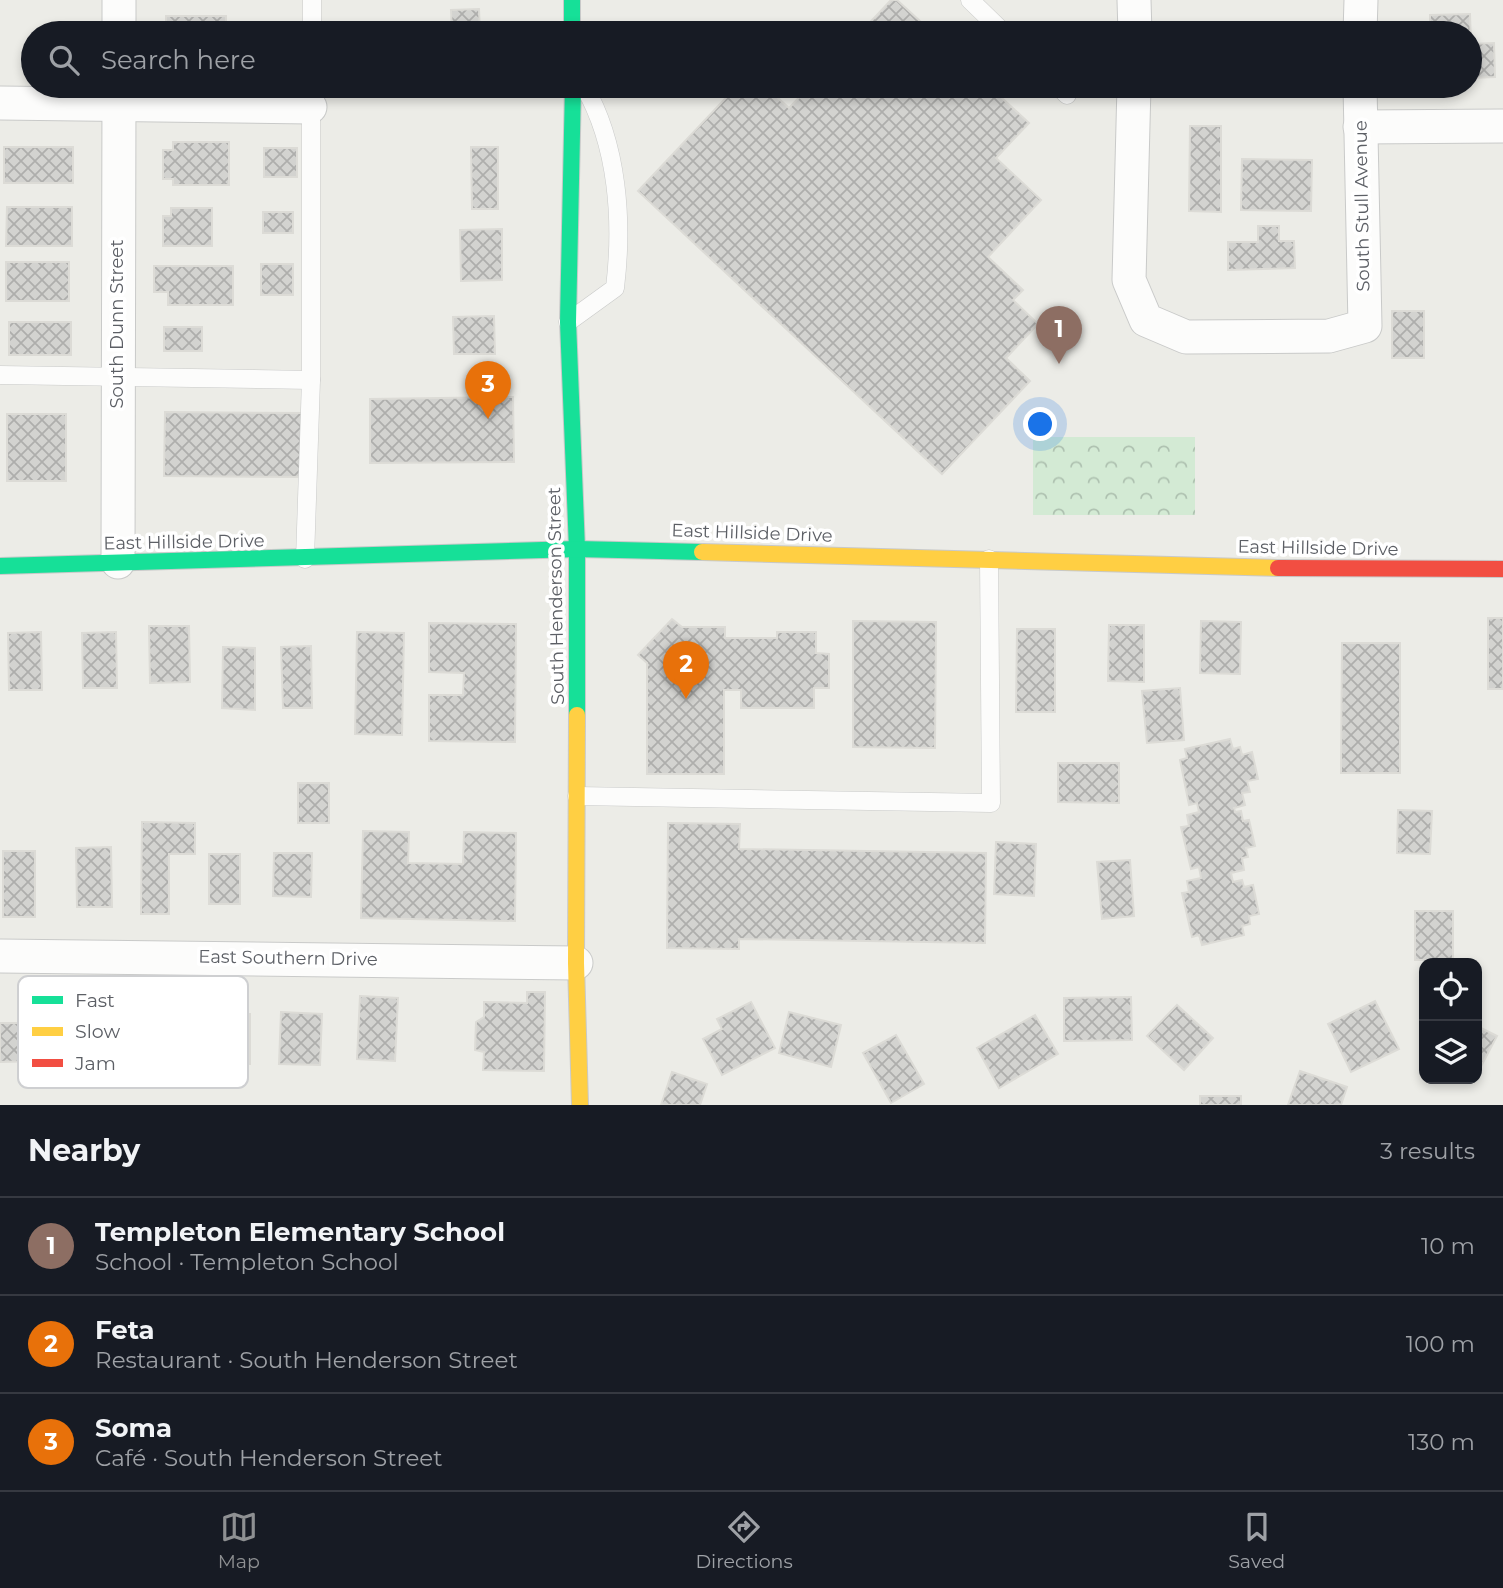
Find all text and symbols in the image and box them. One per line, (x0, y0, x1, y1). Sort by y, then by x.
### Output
search box (21, 21, 1482, 98)
icon: search (45, 41, 83, 79)
text: Search here (101, 44, 256, 76)
street label: South Stull Avenue (1350, 120, 1374, 292)
street label: South Dunn Street (106, 239, 128, 409)
pin: 1 (1036, 306, 1082, 364)
pin: 3 (465, 361, 511, 419)
your location (1023, 407, 1057, 441)
street label: South Henderson Street (543, 487, 569, 705)
street label: East Hillside Drive (671, 519, 833, 547)
street label: East Hillside Drive (103, 530, 265, 554)
street label: East Hillside Drive (1237, 536, 1399, 560)
pin: 2 (663, 641, 709, 699)
street label: East Southern Drive (198, 945, 378, 971)
map controls (1419, 958, 1482, 1084)
button: locate (1419, 958, 1482, 1021)
legend (18, 976, 248, 1088)
text: Fast (75, 989, 115, 1012)
text: Slow (75, 1020, 120, 1043)
button: layers (1419, 1021, 1482, 1084)
text: Jam (74, 1052, 116, 1075)
text: Nearby (28, 1132, 140, 1169)
text: 3 results (1380, 1137, 1475, 1165)
text: Templeton Elementary School (95, 1216, 505, 1248)
text: 1 (46, 1232, 56, 1260)
text: 10 m (1421, 1232, 1475, 1260)
text: School · Templeton School (95, 1248, 399, 1276)
text: Feta (95, 1314, 155, 1346)
text: 2 (44, 1330, 58, 1358)
text: 100 m (1406, 1330, 1475, 1358)
text: Restaurant · South Henderson Street (95, 1346, 518, 1374)
text: Soma (95, 1412, 172, 1444)
text: 3 (44, 1428, 58, 1456)
text: 130 m (1408, 1428, 1475, 1456)
text: Café · South Henderson Street (95, 1444, 443, 1472)
tab: Map (218, 1508, 260, 1573)
tab: Directions (695, 1508, 793, 1573)
tab: Saved (1228, 1508, 1285, 1573)

